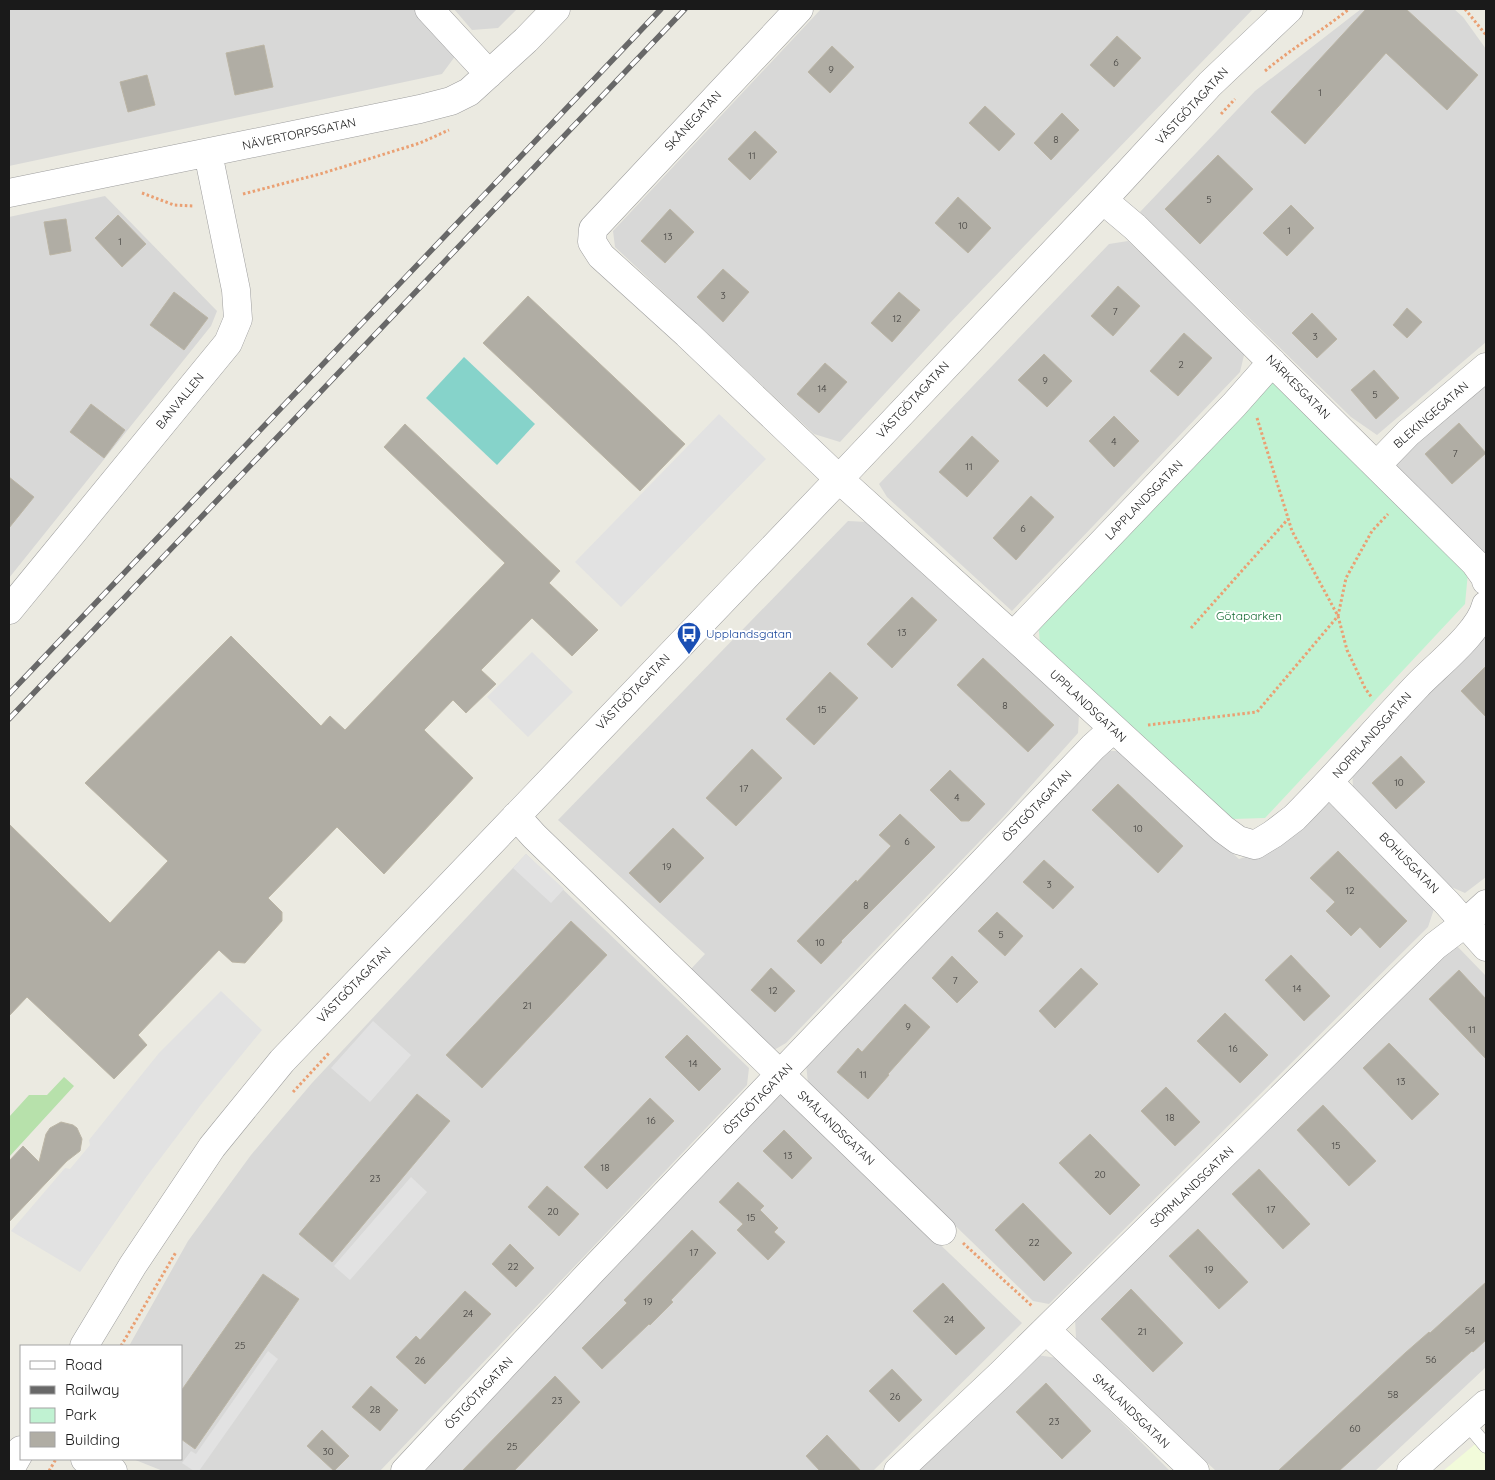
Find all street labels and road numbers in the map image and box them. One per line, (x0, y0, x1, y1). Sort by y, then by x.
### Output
street label: VÄSTGÖTAGATAN (1152, 64, 1231, 147)
street label: SKÅNEGATAN (661, 87, 724, 154)
street label: NÄVERTORPSGATAN (241, 114, 357, 153)
street label: NÄRKESGATAN (1263, 351, 1334, 422)
street label: VÄSTGÖTAGATAN (873, 358, 952, 441)
street label: BANVALLEN (152, 370, 207, 432)
street label: BLEKINGEGATAN (1390, 378, 1471, 451)
street label: LAPPLANDSGATAN (1102, 457, 1186, 543)
street label: VÄSTGÖTAGATAN (592, 650, 673, 733)
street label: UPPLANDSGATAN (1047, 666, 1130, 745)
street label: NORRLANDSGATAN (1329, 688, 1414, 781)
street label: ÖSTGÖTAGATAN (999, 767, 1075, 844)
street label: BOHUSGATAN (1376, 829, 1442, 896)
street label: VÄSTGÖTAGATAN (313, 943, 394, 1026)
street label: ÖSTGÖTAGATAN (720, 1060, 796, 1137)
street label: SMÅLANDSGATAN (795, 1087, 878, 1168)
street label: SÖRMLANDSGATAN (1147, 1143, 1237, 1231)
street label: ÖSTGÖTAGATAN (441, 1353, 516, 1432)
street label: SMÅLANDSGATAN (1090, 1370, 1173, 1451)

